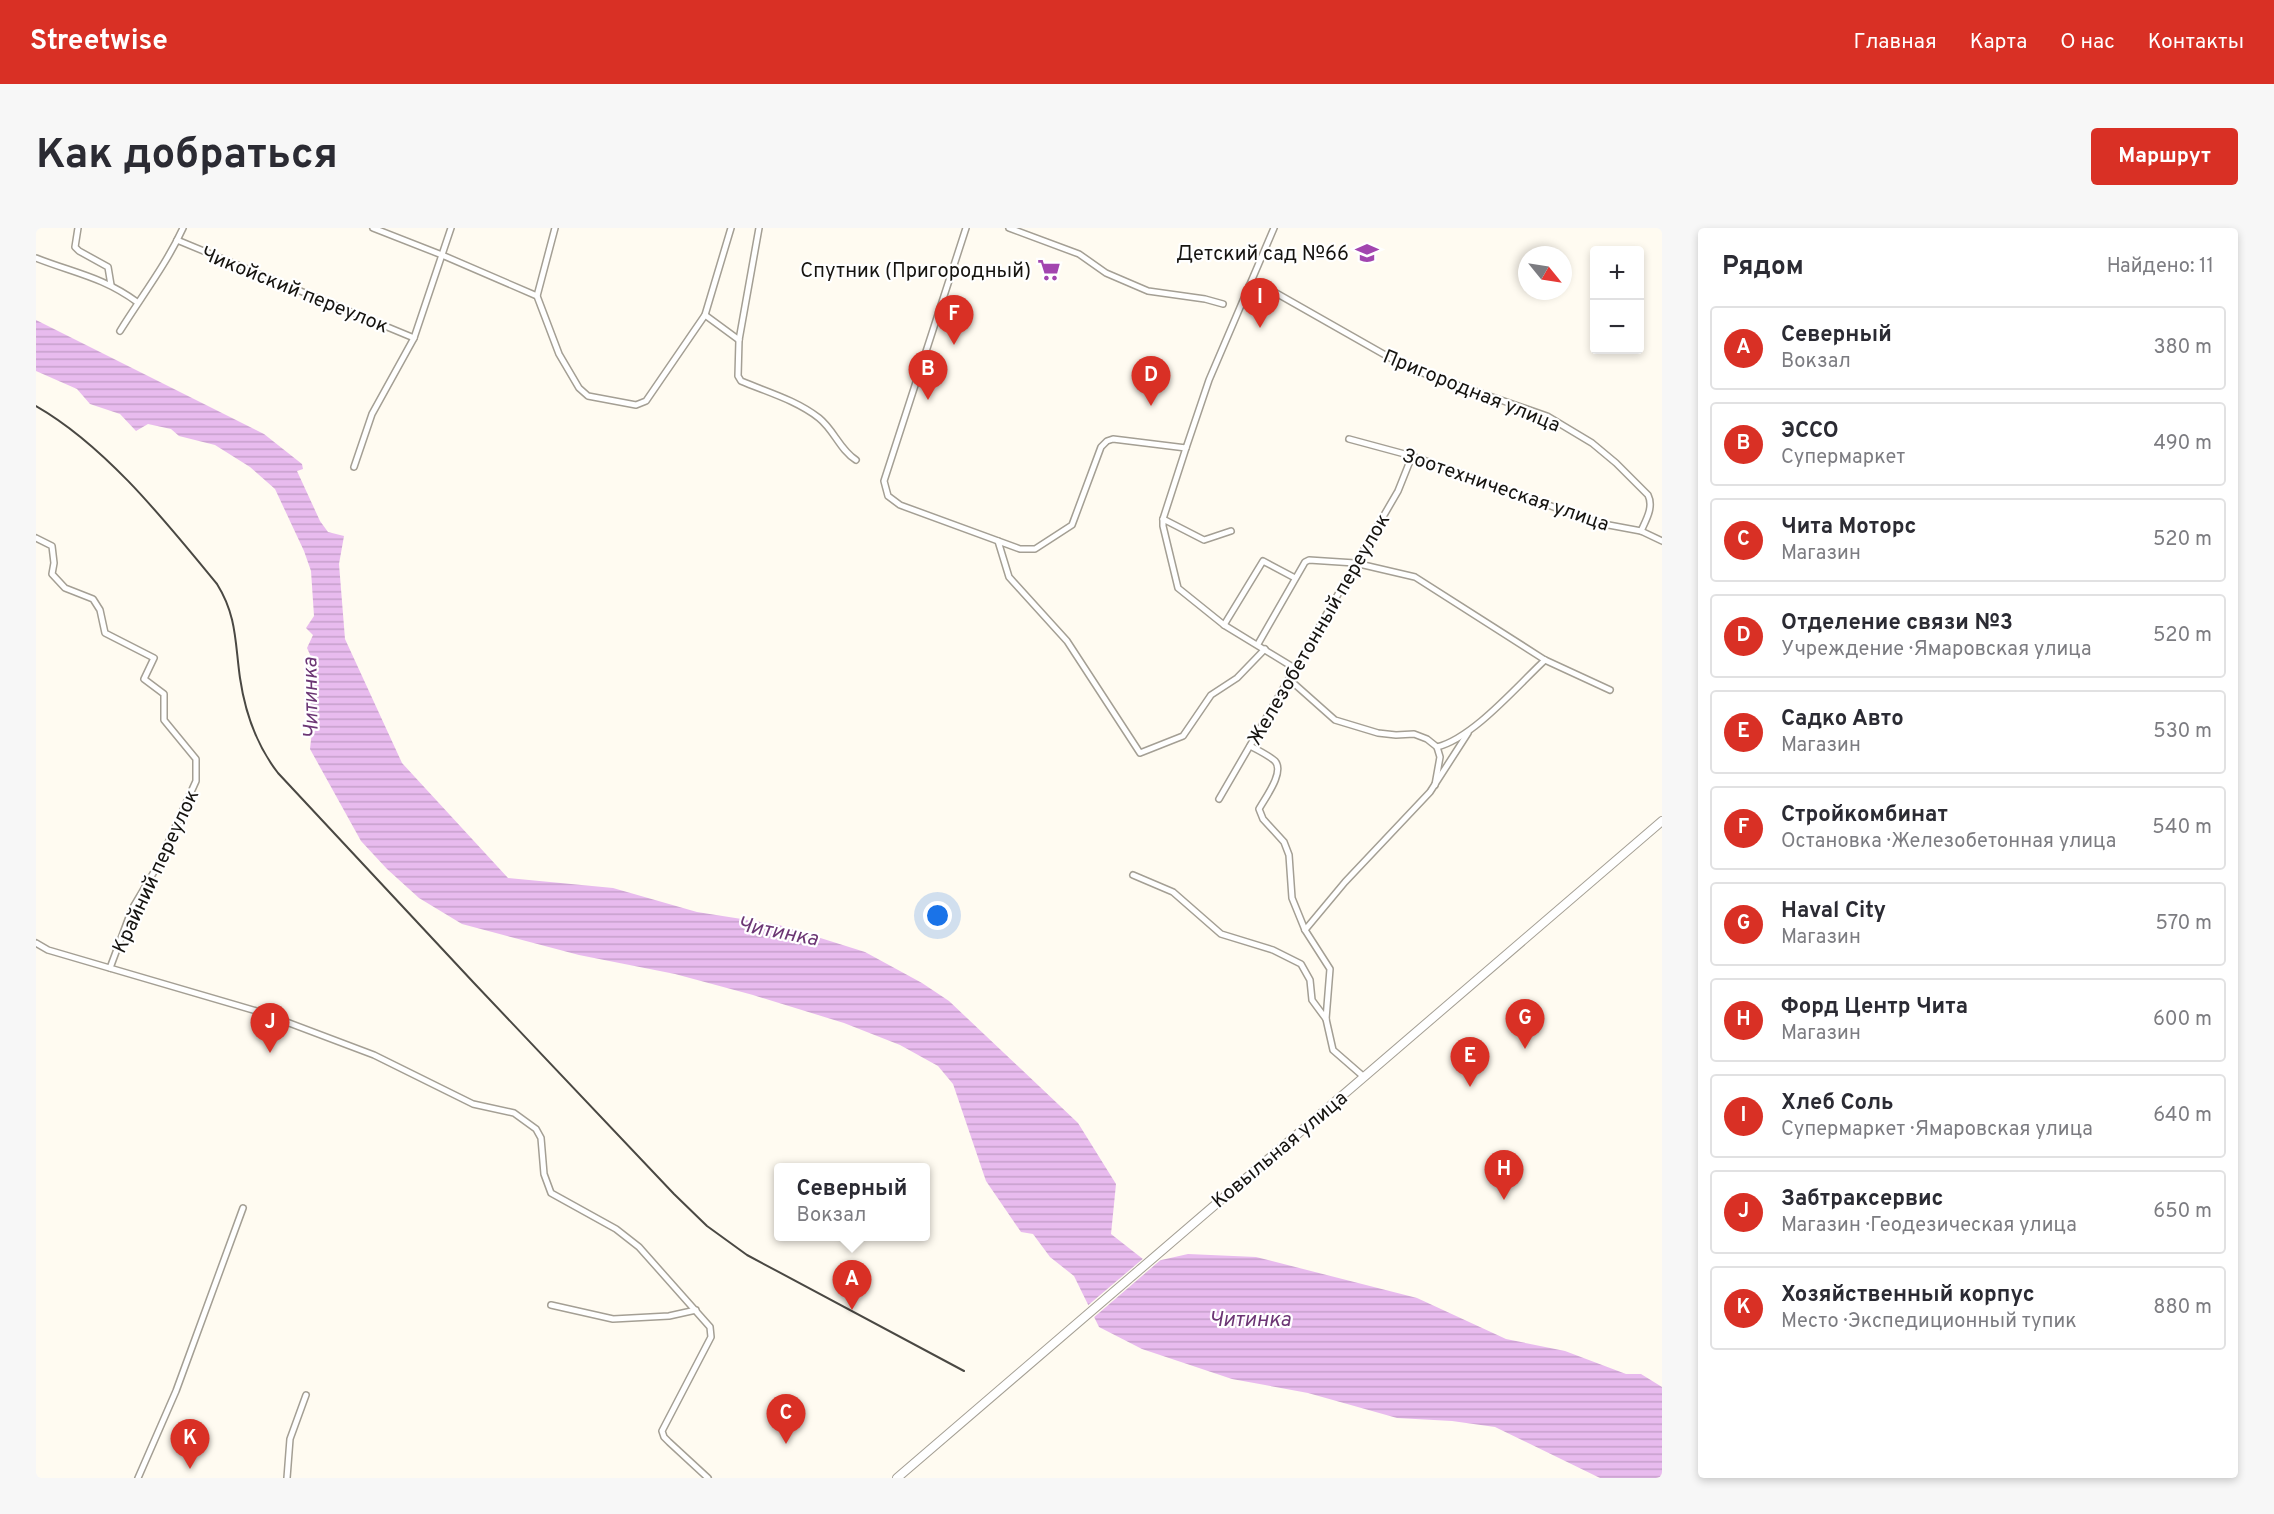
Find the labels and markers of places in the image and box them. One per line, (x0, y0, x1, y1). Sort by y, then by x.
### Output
school or university icon: Детский сад №66 (1354, 240, 1380, 266)
place label: Детский сад №66 (1176, 242, 1349, 268)
supermarket icon: Спутник (Пригородный) (1036, 257, 1062, 283)
place label: Спутник (Пригородный) (800, 259, 1031, 285)
pin: I (1240, 279, 1280, 328)
pin: F (934, 296, 974, 345)
pin: B (908, 350, 948, 400)
pin: D (1132, 356, 1170, 406)
pin: G (1506, 1000, 1544, 1049)
pin: J (250, 1004, 290, 1053)
pin: E (1450, 1038, 1490, 1087)
pin: H (1484, 1150, 1524, 1200)
pin: A (832, 1260, 872, 1310)
pin: C (766, 1394, 806, 1444)
pin: K (170, 1420, 210, 1469)

